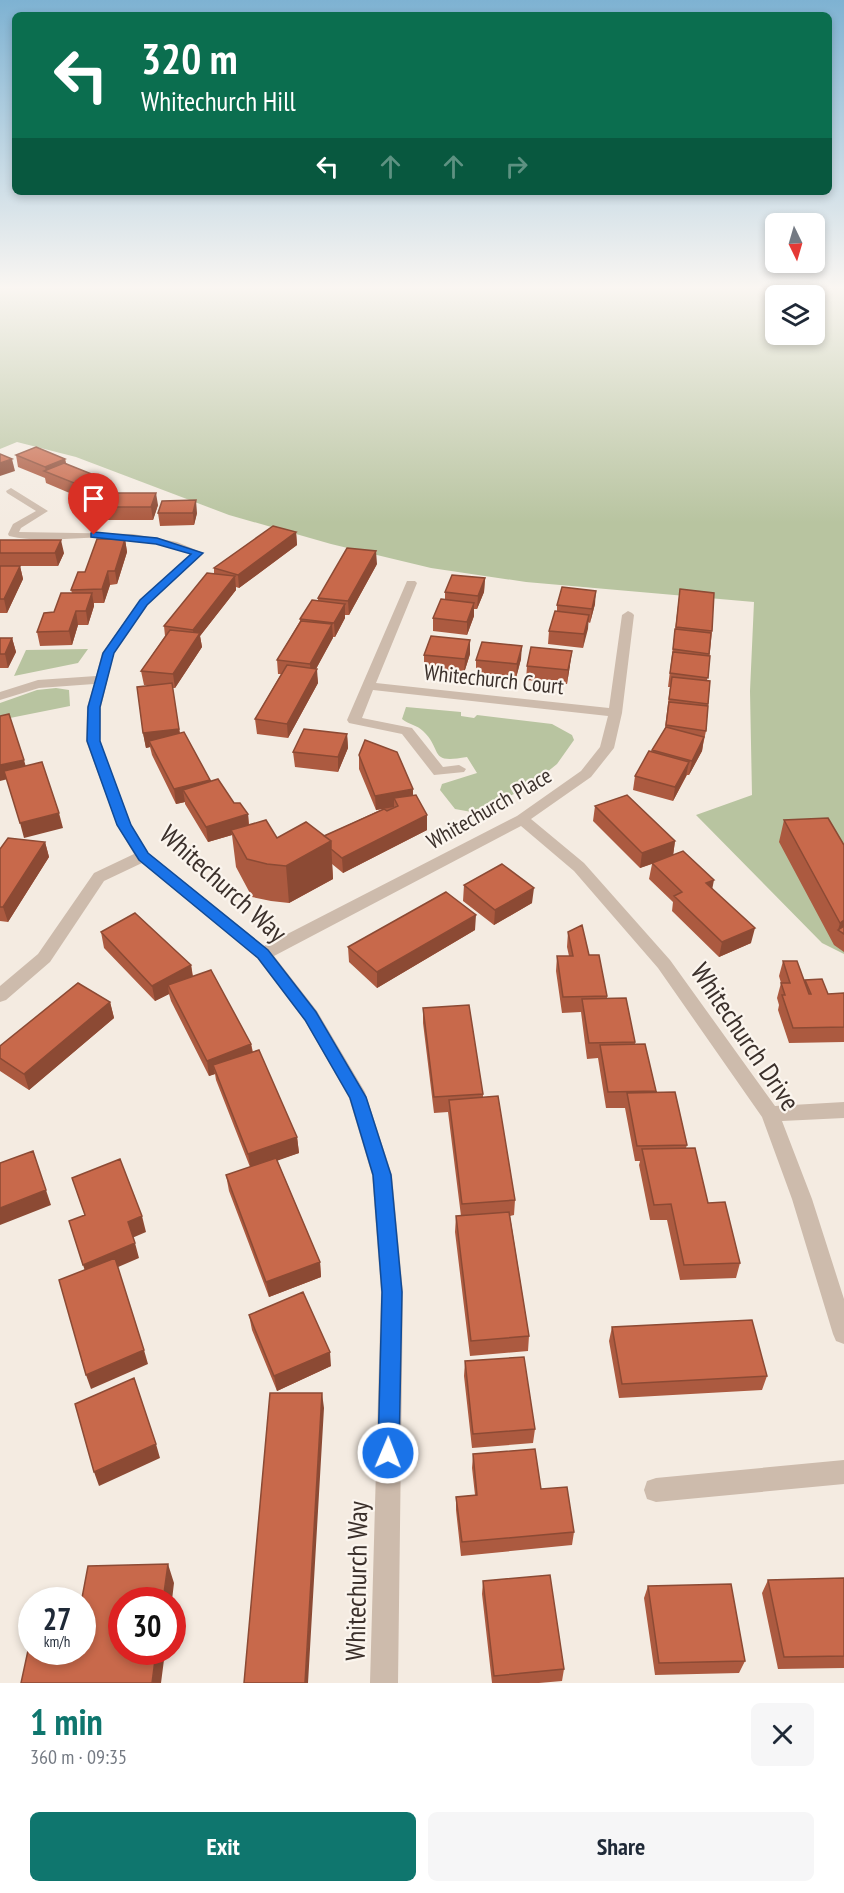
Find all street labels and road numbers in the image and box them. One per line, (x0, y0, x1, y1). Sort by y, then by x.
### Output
street label: Whitechurch Court (423, 658, 565, 700)
street label: Whitechurch Place (422, 761, 556, 855)
street label: Whitechurch Way (153, 817, 295, 950)
street label: Whitechurch Drive (684, 956, 808, 1117)
street label: Whitechurch Way (338, 1500, 374, 1661)

